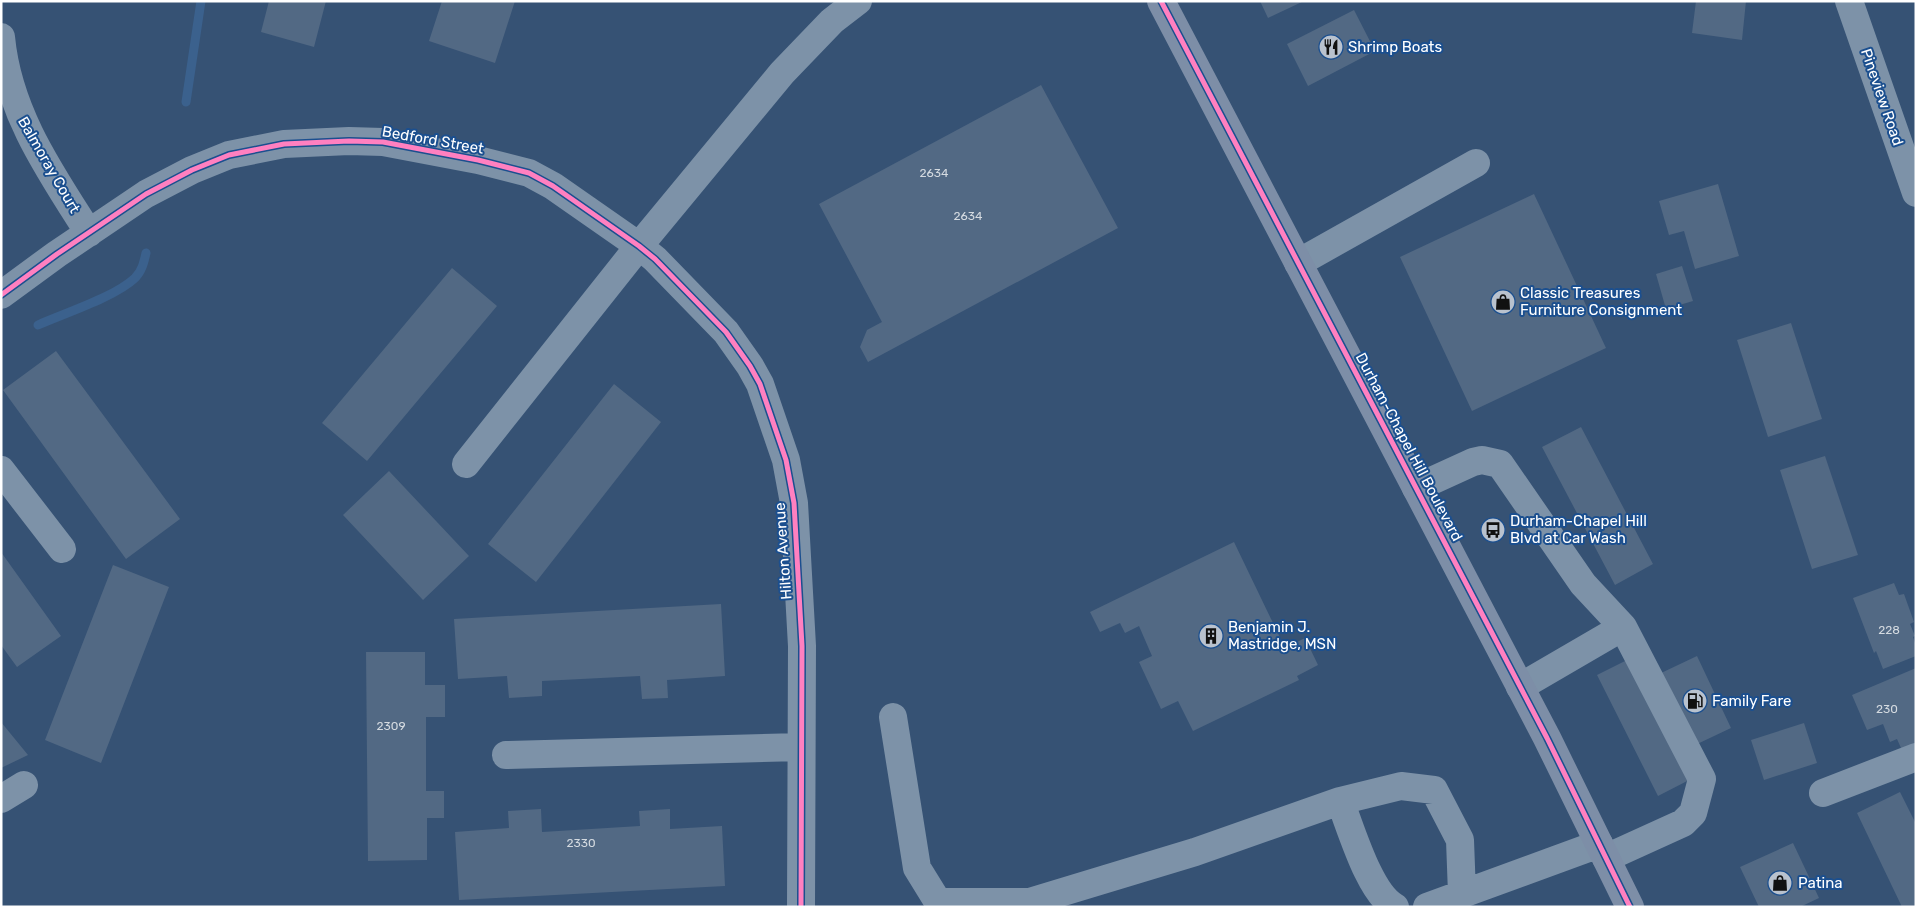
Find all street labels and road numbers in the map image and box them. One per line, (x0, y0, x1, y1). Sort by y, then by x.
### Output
street label: Pineview Road (1857, 46, 1907, 148)
street label: Balmoray Court (14, 114, 84, 217)
street label: Bedford Street (381, 122, 485, 158)
street label: Durham-Chapel Hill Boulevard (1352, 350, 1466, 544)
street label: Hilton Avenue (771, 502, 795, 600)

